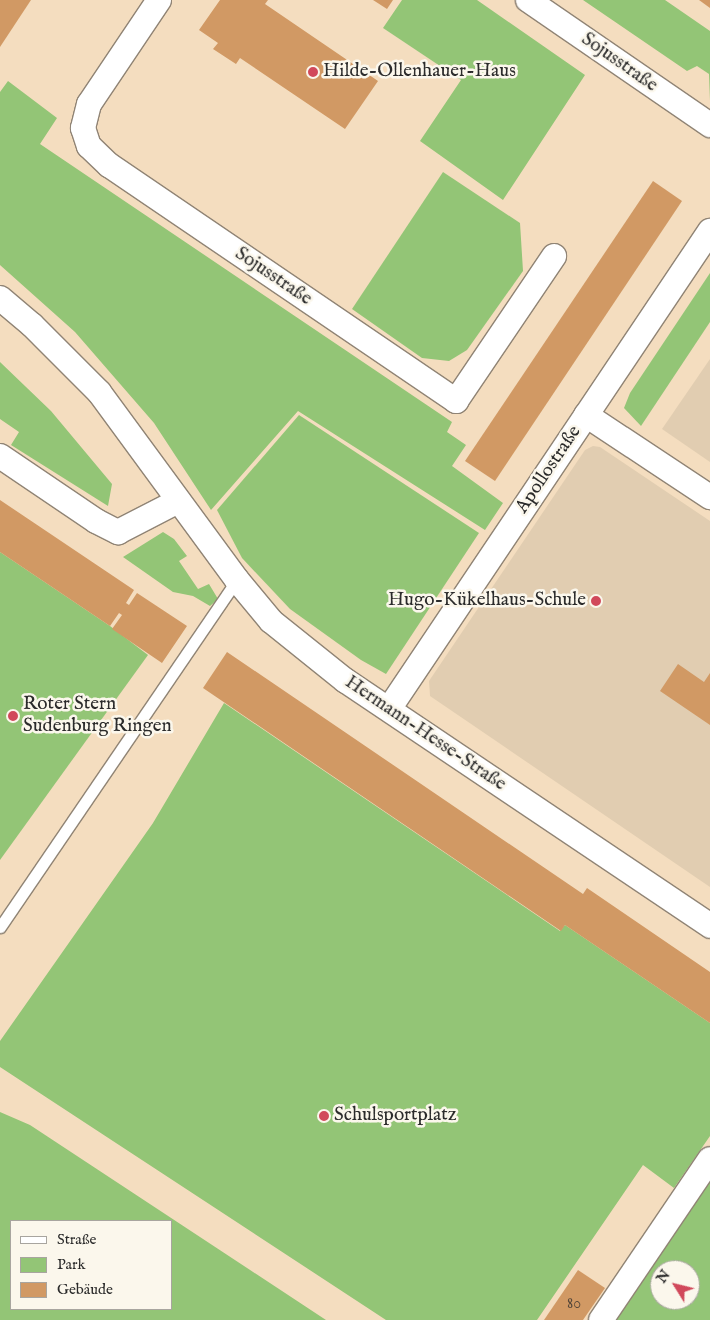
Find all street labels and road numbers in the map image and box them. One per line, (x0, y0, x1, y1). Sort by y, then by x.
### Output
street label: Sojusstraße (576, 28, 662, 98)
street label: Sojusstraße (230, 243, 316, 311)
street label: Apollostraße (511, 422, 587, 518)
street label: Hermann-Hesse-Straße (340, 672, 510, 796)

